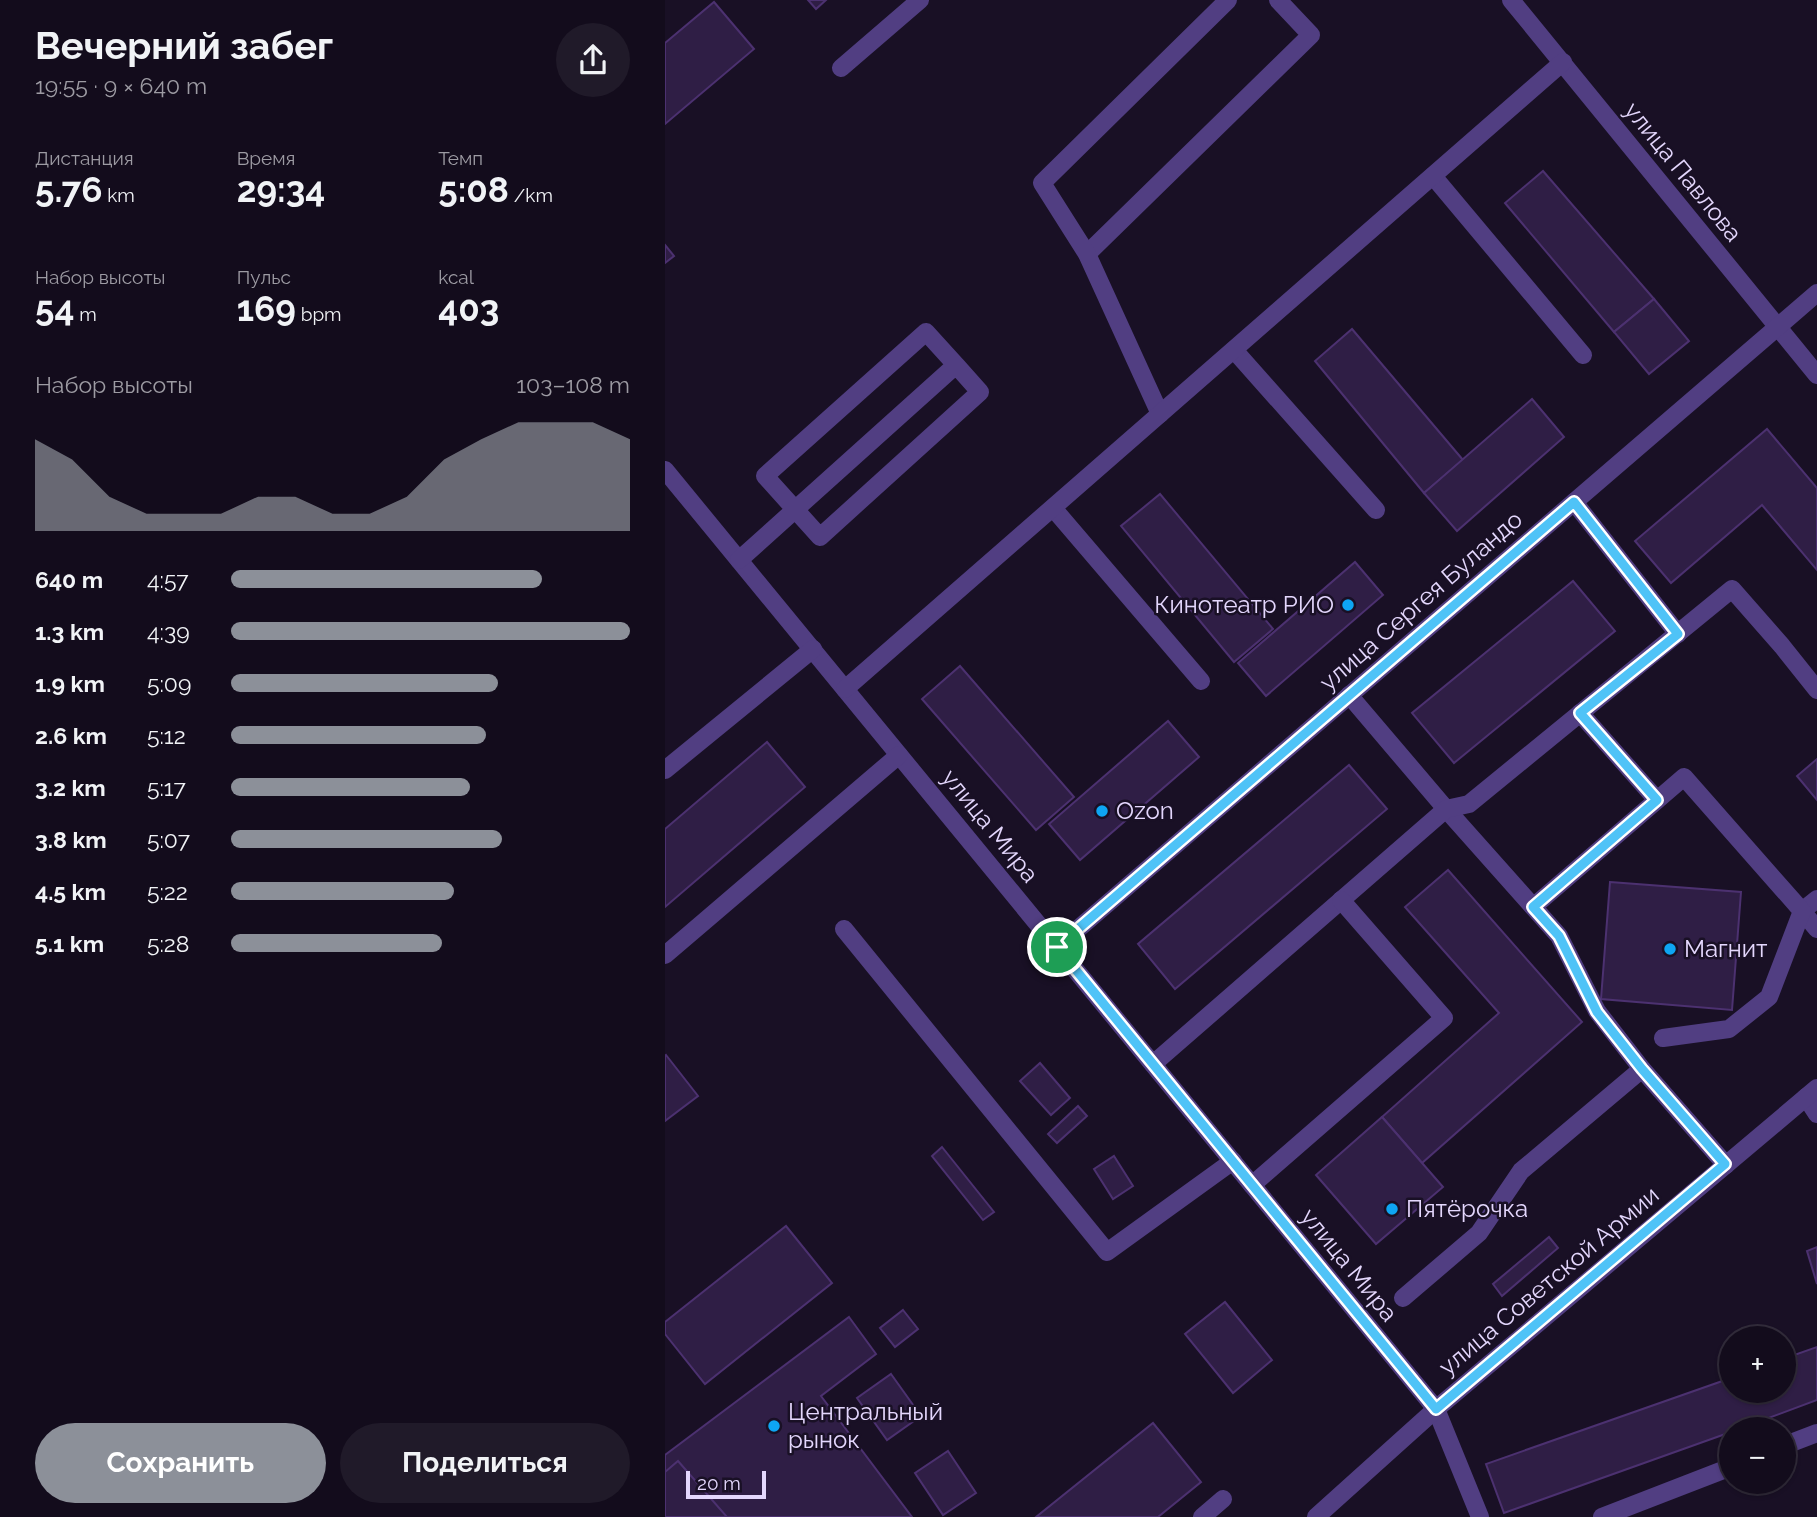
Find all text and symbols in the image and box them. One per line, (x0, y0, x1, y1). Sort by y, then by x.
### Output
text: Вечерний забег (35, 23, 333, 68)
button: share (556, 23, 630, 97)
text: 19:55 · 9 × 640 m (35, 72, 207, 99)
street label: улица Павлова (1618, 96, 1748, 247)
text: Дистанция (35, 147, 134, 169)
text: Время (237, 147, 295, 169)
text: Темп (438, 147, 483, 169)
text: 5.76 (35, 169, 102, 210)
text: 29:34 (237, 169, 325, 210)
text: 5:08 (438, 169, 509, 210)
text: km (102, 184, 135, 206)
text: /km (509, 184, 553, 206)
text: Набор высоты (35, 266, 165, 288)
text: Пульс (237, 266, 291, 288)
text: kcal (438, 266, 474, 288)
text: 54 (35, 288, 74, 329)
text: 169 (237, 288, 296, 329)
text: 403 (438, 288, 499, 329)
text: m (74, 303, 97, 325)
text: bpm (296, 303, 342, 325)
text: Набор высоты (35, 371, 193, 398)
text: 103–108 m (516, 371, 630, 398)
street label: улица Сергея Буландо (1313, 505, 1528, 697)
text: 640 m (35, 566, 103, 593)
text: 4:57 (147, 566, 189, 593)
place label: Кинотеатр РИО (1154, 590, 1334, 619)
marker: Кинотеатр РИО (1340, 597, 1356, 613)
text: 1.3 km (35, 618, 104, 645)
text: 4:39 (147, 618, 190, 645)
text: 1.9 km (35, 670, 105, 697)
text: 5:09 (147, 670, 191, 697)
text: 2.6 km (35, 722, 107, 749)
text: 5:12 (147, 722, 186, 749)
street label: улица Мира (936, 763, 1045, 888)
text: 3.2 km (35, 774, 106, 801)
text: 5:17 (147, 774, 186, 801)
place label: Ozon (1116, 796, 1174, 825)
marker: Ozon (1094, 803, 1110, 819)
text: 3.8 km (35, 826, 107, 853)
text: 5:07 (147, 826, 190, 853)
text: 4.5 km (35, 878, 106, 905)
text: 5:22 (147, 878, 188, 905)
pin (1027, 917, 1087, 977)
icon: arrive (1038, 928, 1076, 966)
text: 5.1 km (35, 930, 104, 957)
text: 5:28 (147, 930, 189, 957)
place label: Магнит (1684, 934, 1768, 963)
marker: Магнит (1662, 941, 1678, 957)
street label: улица Советской Армии (1433, 1180, 1665, 1381)
place label: Пятёрочка (1406, 1194, 1528, 1223)
marker: Пятёрочка (1384, 1201, 1400, 1217)
street label: улица Мира (1295, 1202, 1404, 1327)
map controls (1719, 1326, 1796, 1494)
button: + (1719, 1326, 1796, 1403)
place label: Центральный рынок (788, 1397, 943, 1454)
button: − (1719, 1417, 1796, 1494)
marker: Центральный рынок (766, 1418, 782, 1434)
button: Сохранить (35, 1423, 326, 1503)
button: Поделиться (340, 1423, 630, 1503)
scale bar (686, 1468, 767, 1500)
text: 20 m (697, 1472, 741, 1494)

